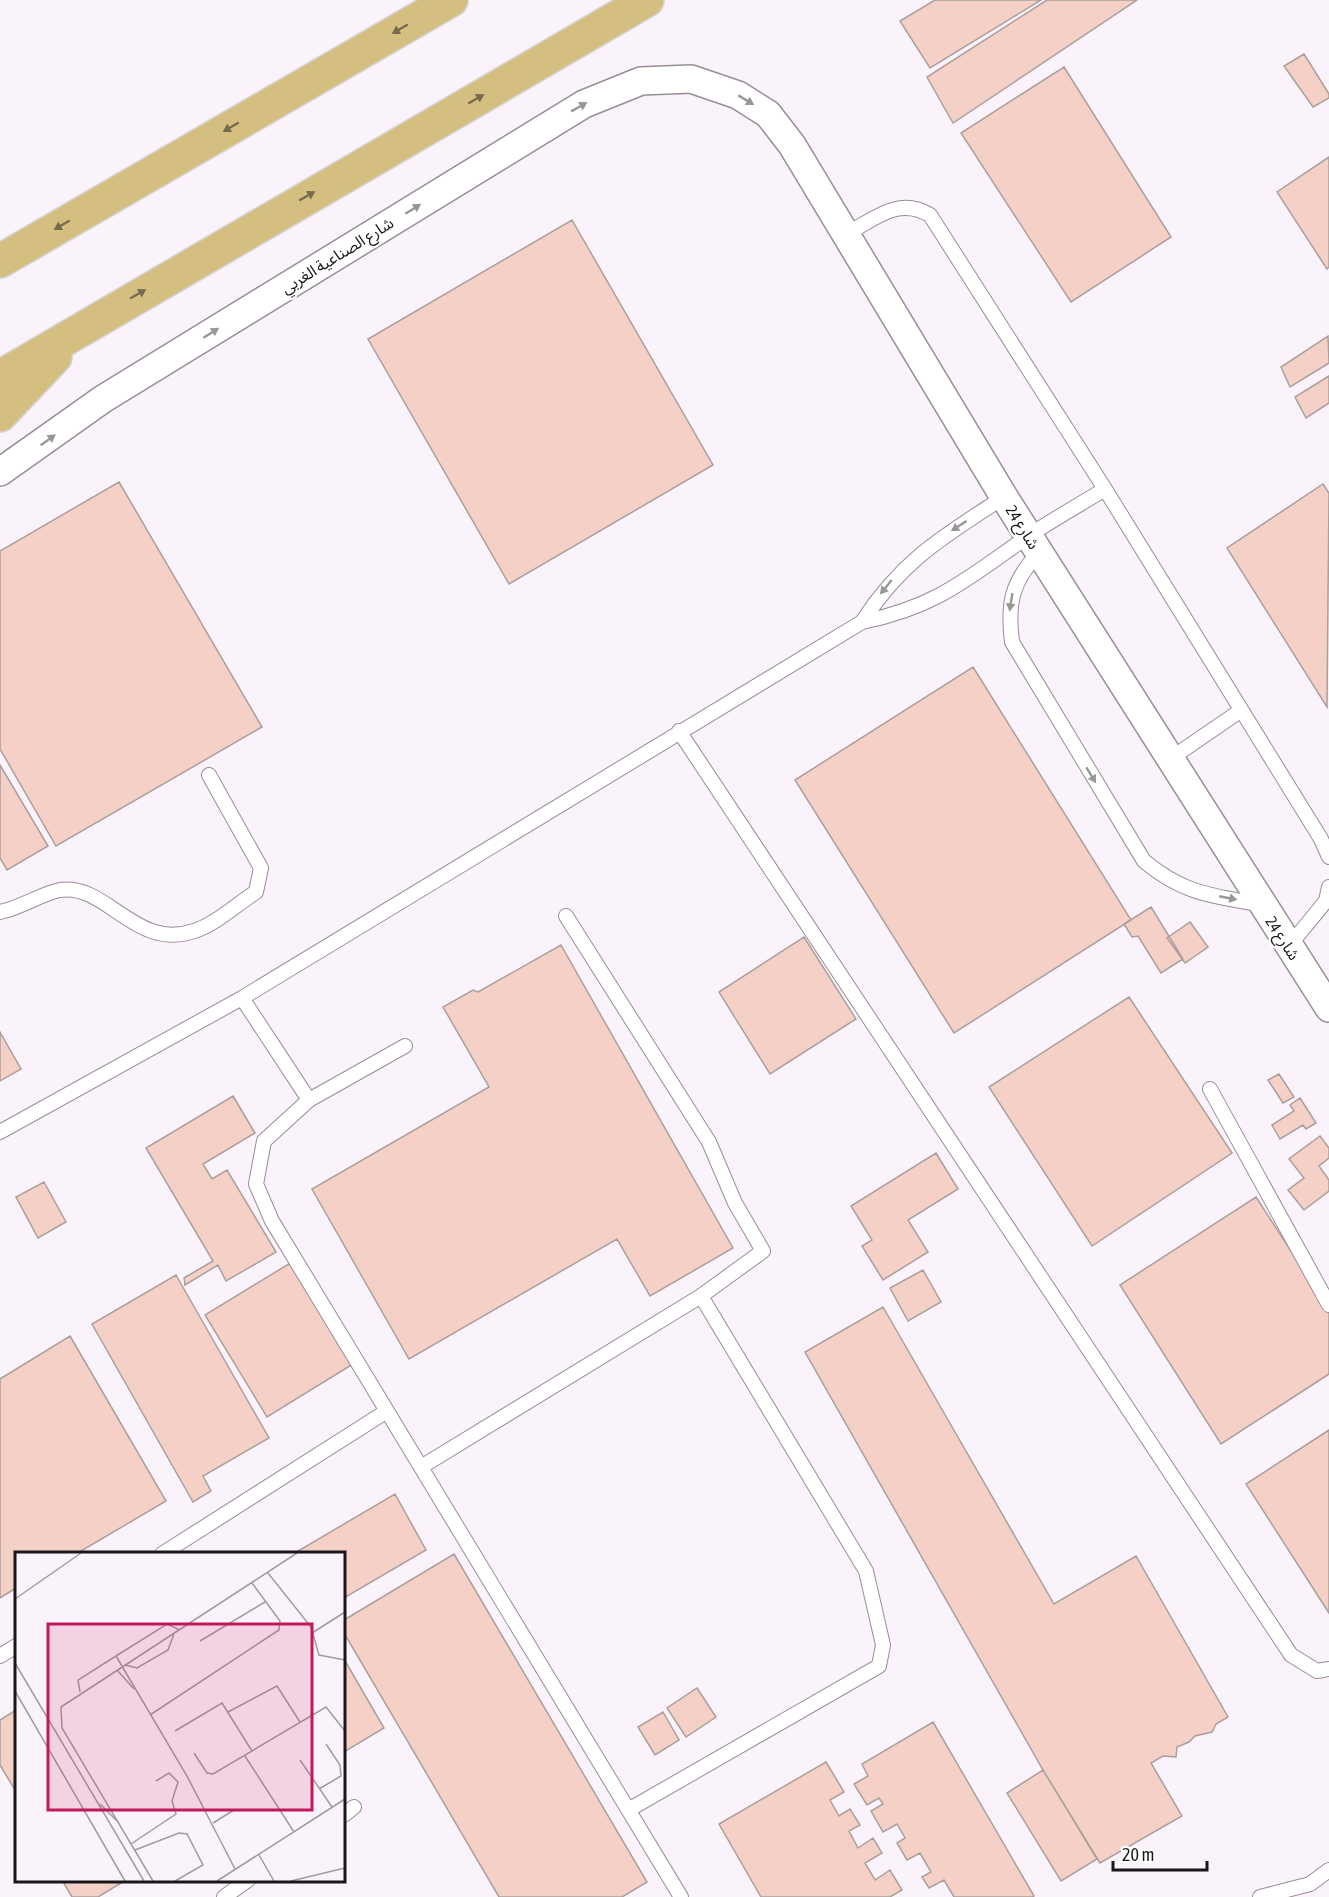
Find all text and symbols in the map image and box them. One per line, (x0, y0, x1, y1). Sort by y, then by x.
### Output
one-way arrow (392, 24, 408, 35)
one-way arrow (468, 94, 485, 104)
one-way arrow (738, 95, 754, 106)
one-way arrow (571, 102, 588, 112)
one-way arrow (222, 122, 239, 132)
one-way arrow (299, 191, 315, 202)
one-way arrow (405, 203, 421, 214)
street label: شارع الصناعية الغربي (278, 213, 399, 300)
one-way arrow (54, 220, 71, 230)
one-way arrow (130, 289, 147, 299)
one-way arrow (203, 327, 219, 338)
one-way arrow (40, 434, 56, 446)
street label: شارع 24 (999, 502, 1043, 554)
one-way arrow (951, 520, 967, 531)
one-way arrow (880, 579, 893, 595)
one-way arrow (1006, 592, 1015, 611)
one-way arrow (1086, 767, 1097, 783)
one-way arrow (1219, 894, 1238, 903)
street label: شارع 24 (1259, 913, 1304, 965)
inset map (15, 1552, 345, 1882)
scale bar (1113, 1834, 1208, 1872)
text: 20 m (1122, 1844, 1154, 1865)

